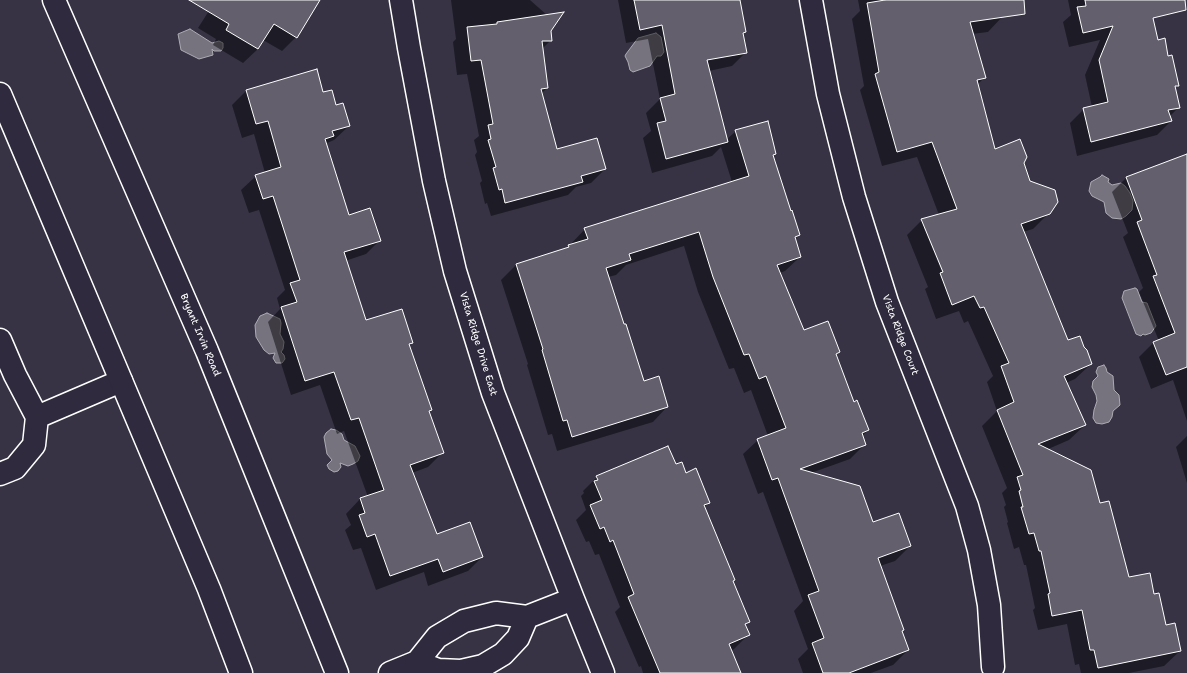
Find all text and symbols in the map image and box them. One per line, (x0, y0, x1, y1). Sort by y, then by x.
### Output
street label: Vista Ridge Drive East (456, 291, 500, 397)
street label: Bryant Irvin Road (177, 292, 223, 378)
street label: Vista Ridge Court (879, 293, 921, 377)

